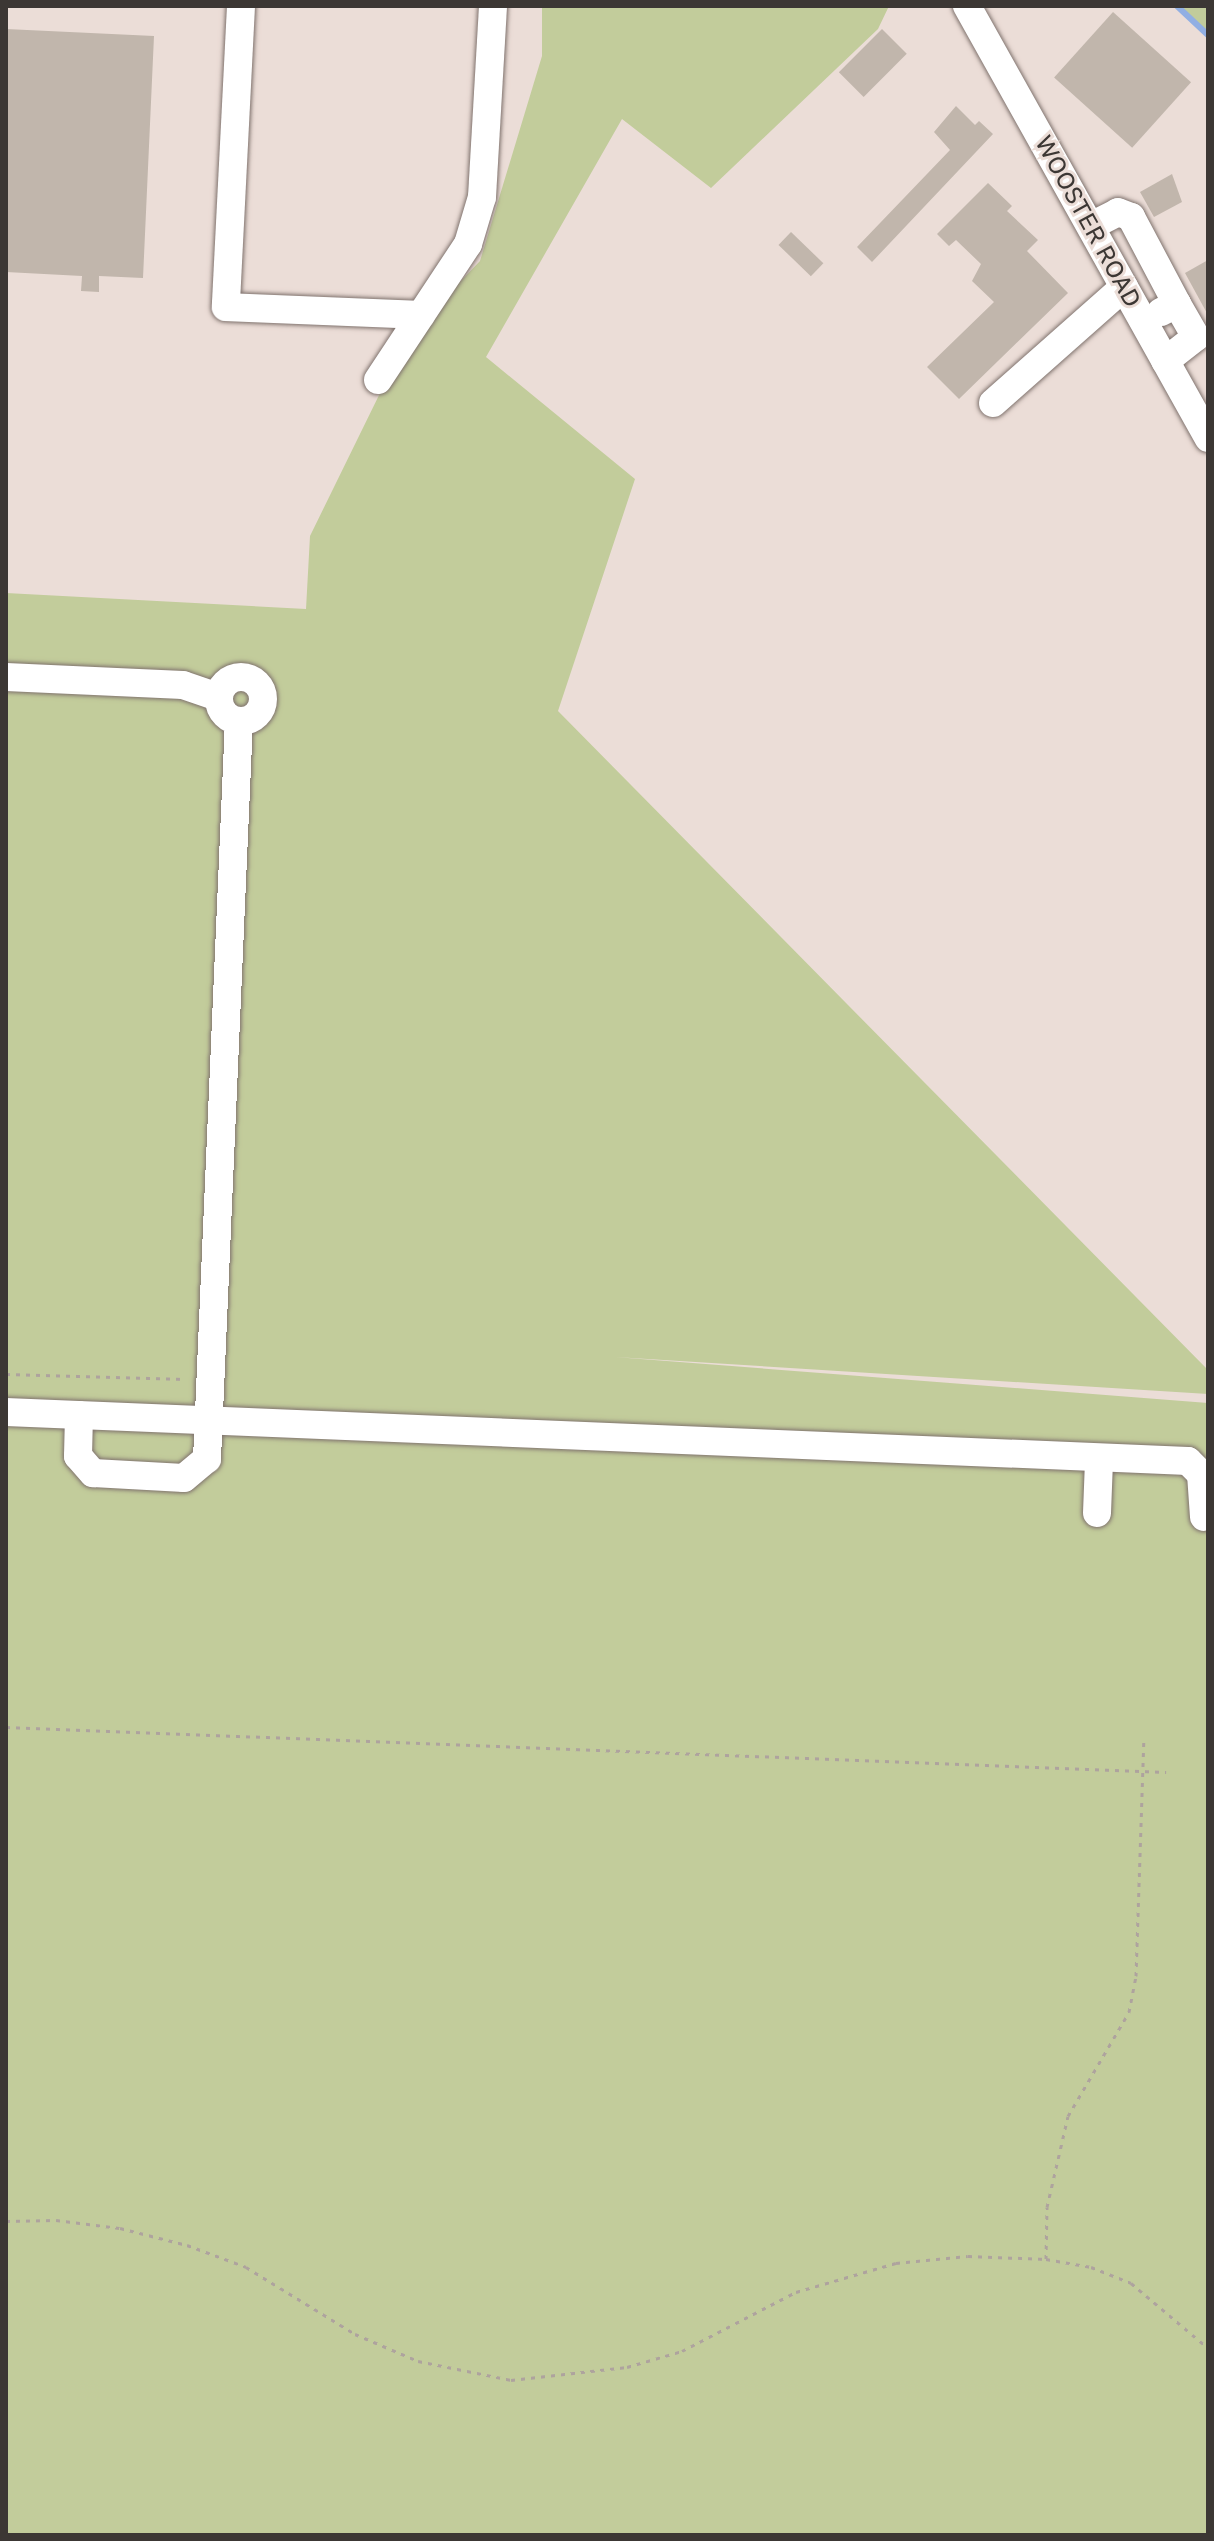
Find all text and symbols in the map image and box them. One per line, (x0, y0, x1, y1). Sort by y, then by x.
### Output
street label: WOOSTER ROAD (1030, 130, 1148, 312)

